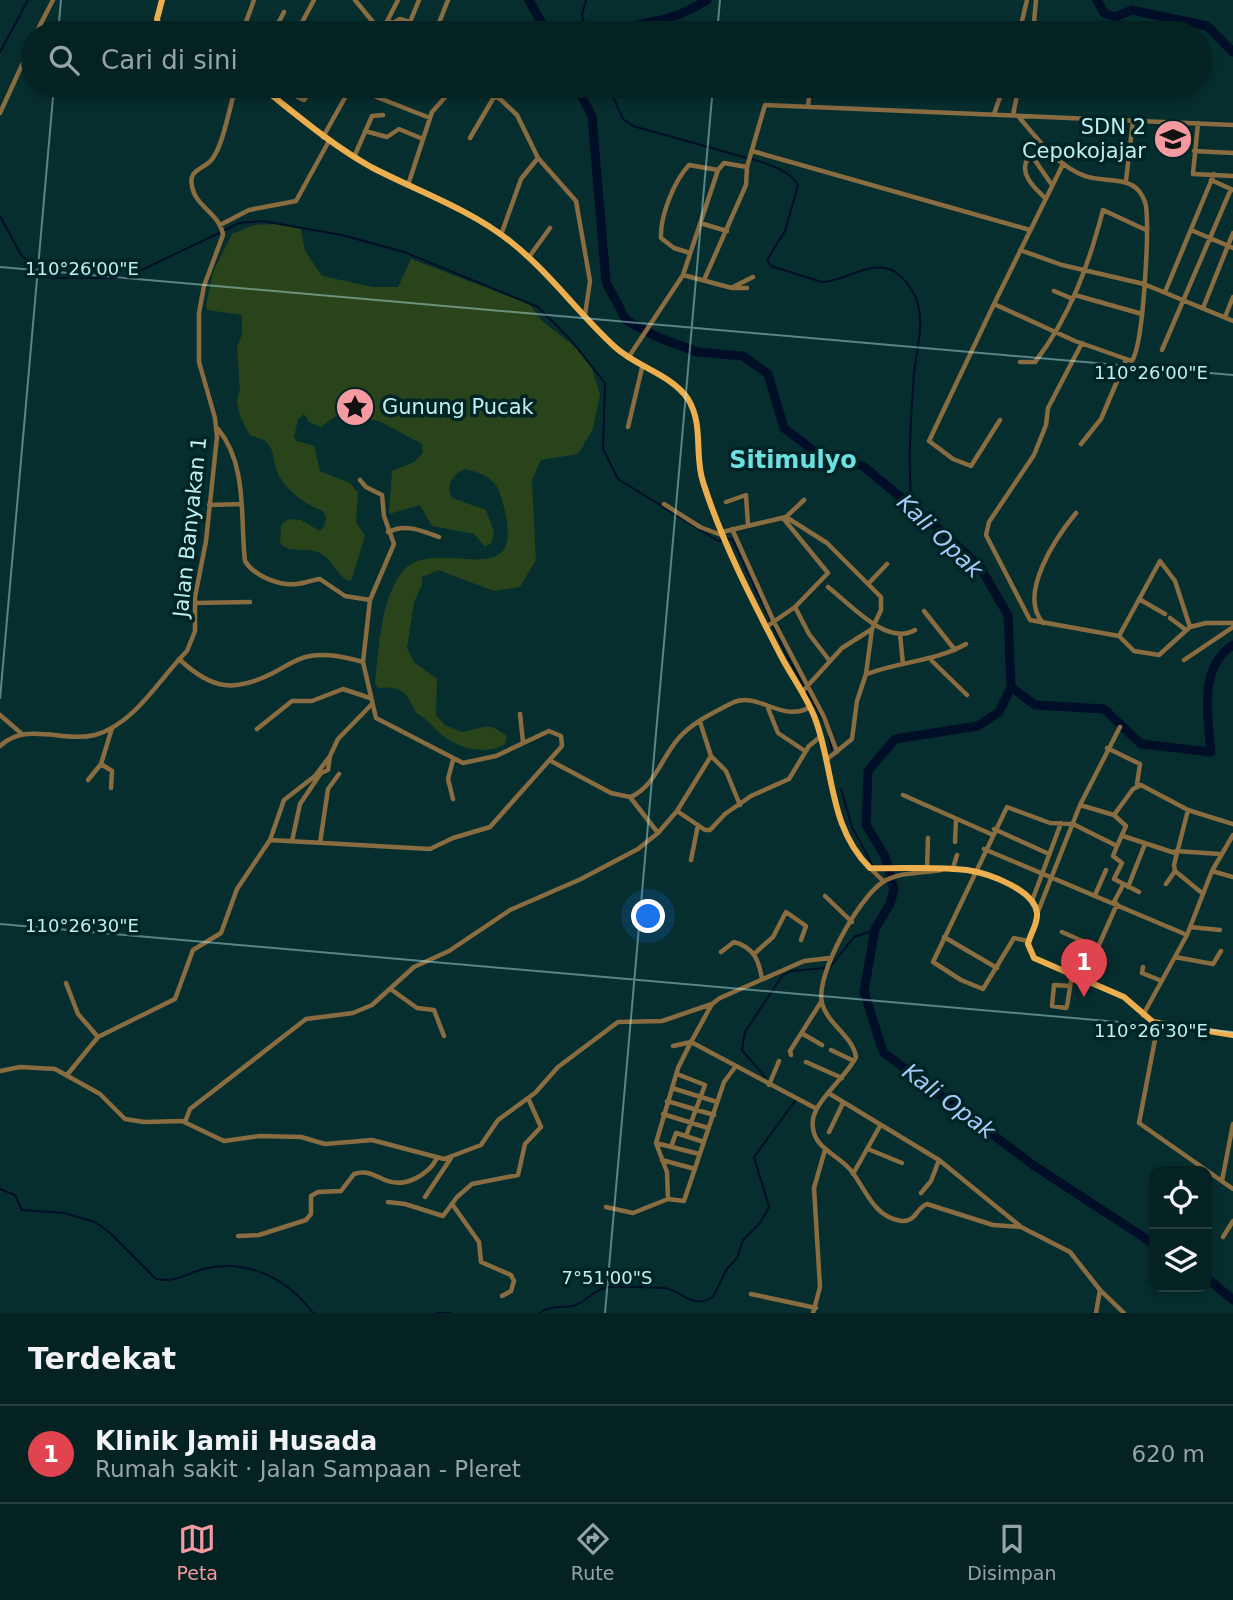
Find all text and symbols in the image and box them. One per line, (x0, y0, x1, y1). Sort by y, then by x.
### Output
search box (21, 21, 1212, 98)
icon: search (45, 41, 83, 79)
text: Cari di sini (101, 45, 238, 75)
place label: SDN 2 Cepokojajar (1022, 115, 1146, 163)
school or university icon: SDN 2 Cepokojajar (1152, 118, 1194, 160)
text: 110°26'00"E (25, 258, 139, 279)
text: 110°26'00"E (1094, 362, 1208, 383)
place icon: Gunung Pucak (334, 386, 376, 428)
place label: Gunung Pucak (382, 395, 535, 419)
street label: Jalan Banyakan 1 (168, 435, 211, 621)
district label: Sitimulyo (729, 446, 857, 474)
water label: Kali Opak (892, 489, 989, 584)
your location (631, 899, 665, 933)
text: 110°26'30"E (25, 915, 139, 936)
pin: 1 (1061, 939, 1107, 997)
text: 110°26'30"E (1094, 1020, 1208, 1041)
water label: Kali Opak (898, 1058, 1002, 1145)
map controls (1149, 1166, 1212, 1292)
button: locate (1149, 1166, 1212, 1229)
button: layers (1149, 1229, 1212, 1292)
text: 7°51'00"S (562, 1267, 652, 1288)
text: Terdekat (28, 1341, 176, 1376)
text: Klinik Jamii Husada (95, 1426, 377, 1456)
text: 1 (43, 1441, 59, 1467)
text: 620 m (1131, 1441, 1205, 1467)
text: Rumah sakit · Jalan Sampaan - Pleret (95, 1456, 521, 1482)
tab: Peta (176, 1520, 218, 1584)
tab: Rute (571, 1520, 614, 1584)
tab: Disimpan (967, 1520, 1057, 1584)

